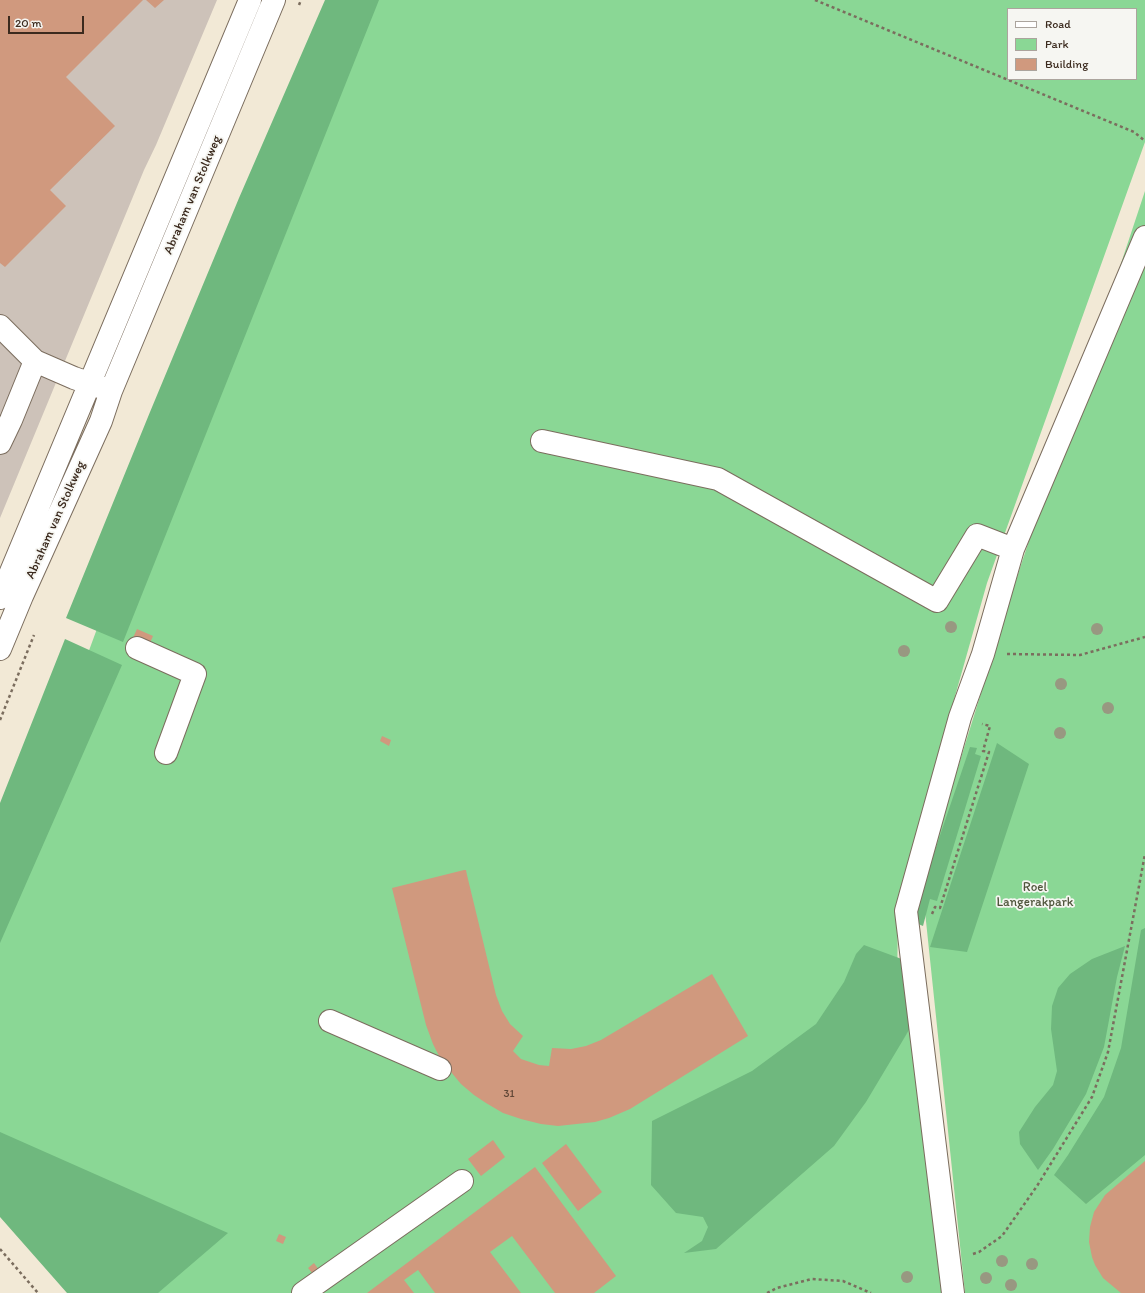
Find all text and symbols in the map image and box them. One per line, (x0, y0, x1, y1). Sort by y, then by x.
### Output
scale bar (10, 8, 86, 34)
legend (1007, 8, 1137, 80)
text: 20 m (15, 16, 42, 30)
text: Road (1045, 17, 1071, 31)
text: Park (1045, 37, 1069, 51)
text: Building (1045, 57, 1088, 71)
street label: Abraham van Stolkweg (161, 133, 225, 257)
street label: Abraham van Stolkweg (23, 459, 89, 581)
park label: Roel Langerakpark (996, 880, 1074, 911)
house number: 31 (503, 1087, 515, 1101)

